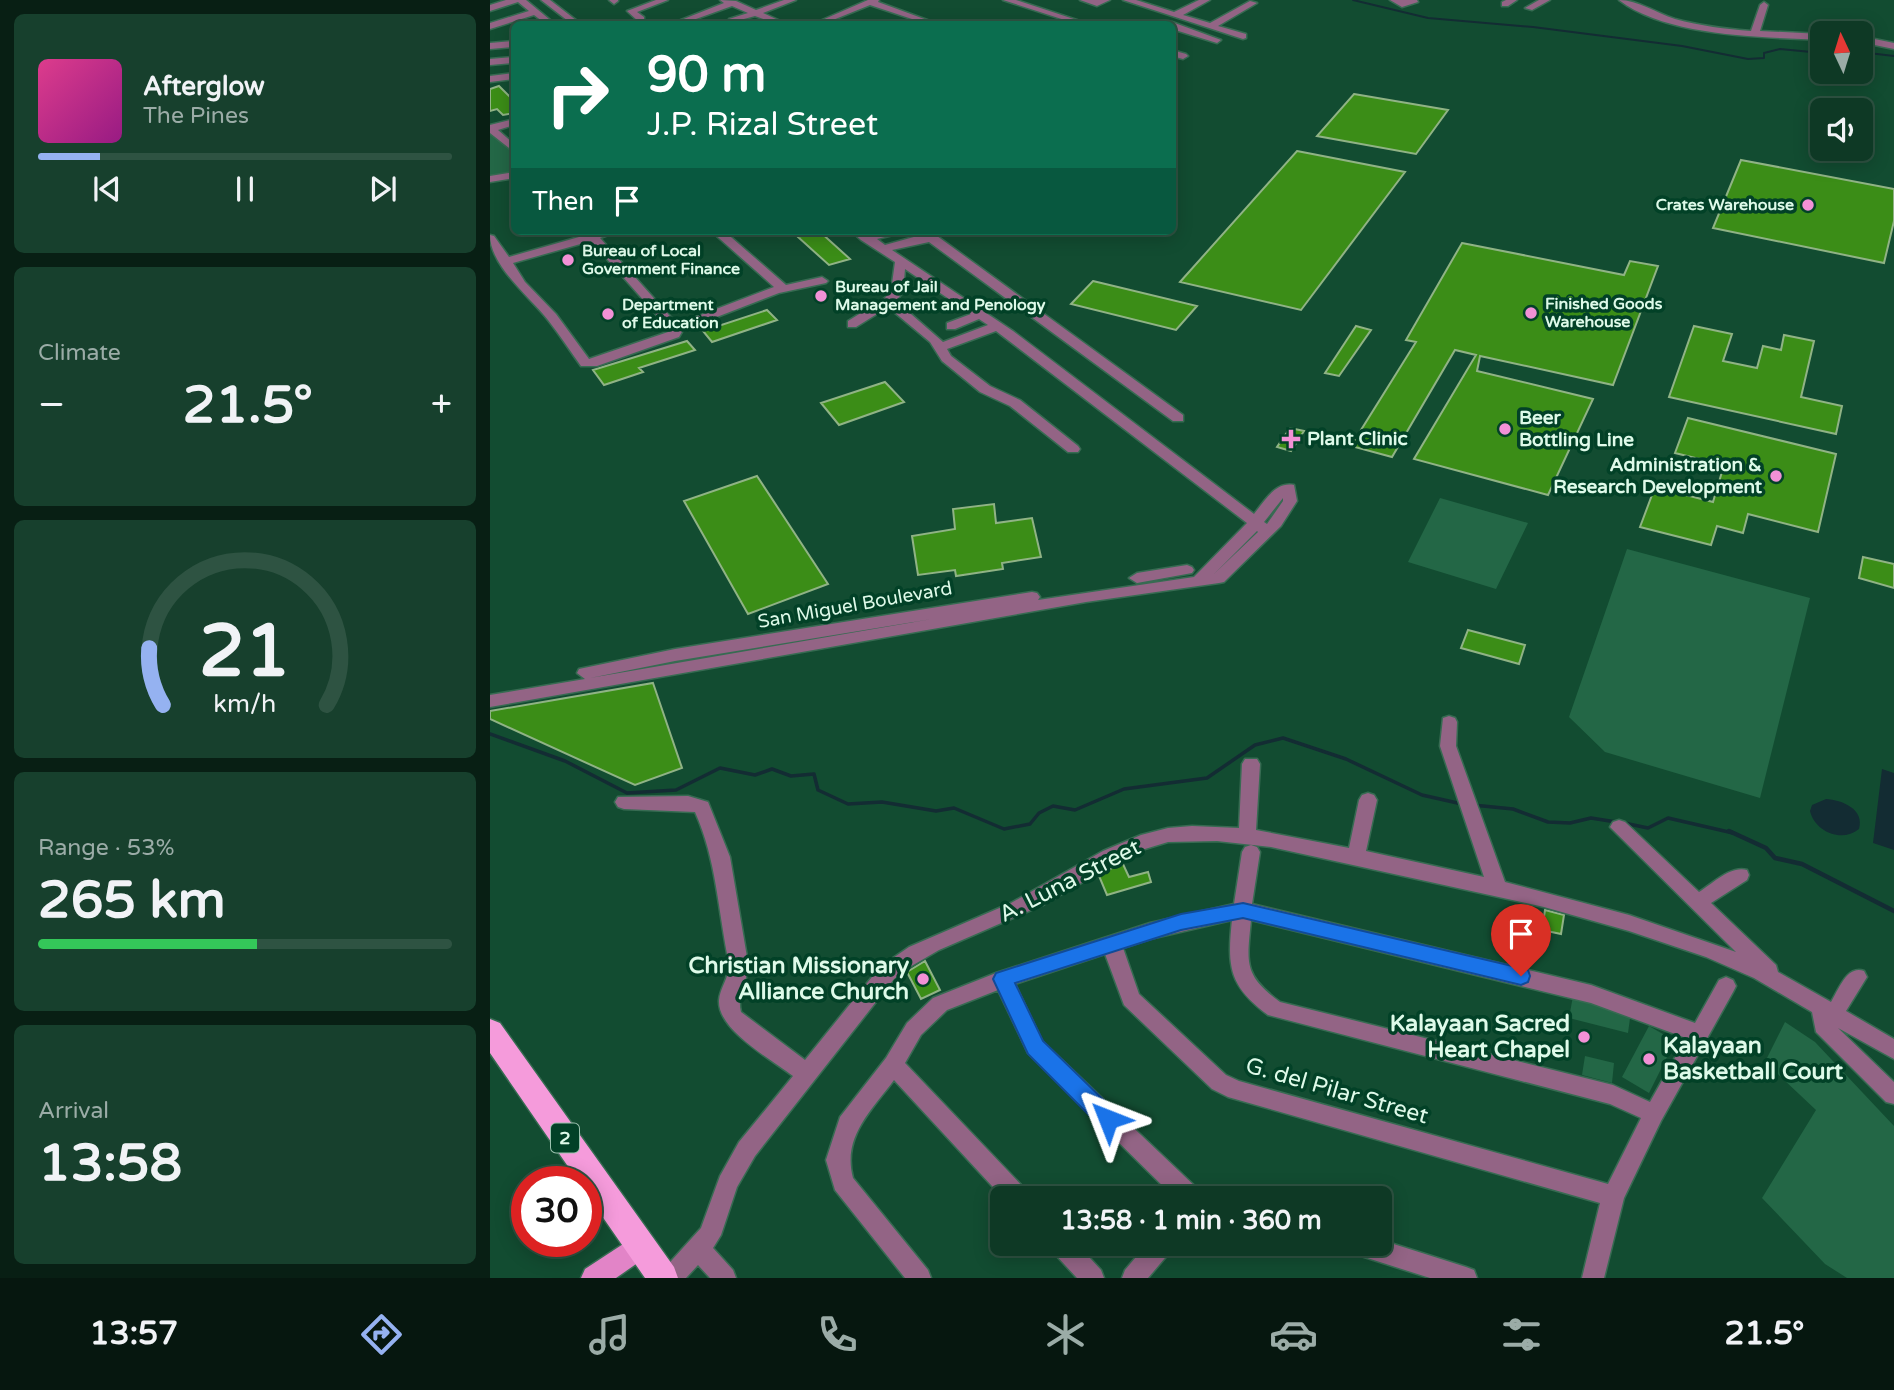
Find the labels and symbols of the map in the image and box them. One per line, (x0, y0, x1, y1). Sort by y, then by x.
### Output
north arrow (1810, 21, 1872, 84)
place label: Crates Warehouse (1656, 195, 1794, 215)
marker: Crates Warehouse (1800, 197, 1816, 213)
place label: Bureau of Local Government Finance (582, 241, 740, 279)
marker: Bureau of Local Government Finance (560, 252, 576, 268)
place label: Bureau of Jail Management and Penology (835, 277, 1046, 315)
marker: Bureau of Jail Management and Penology (813, 288, 829, 304)
place label: Finished Goods Warehouse (1545, 294, 1663, 332)
place label: Department of Education (622, 295, 719, 333)
marker: Finished Goods Warehouse (1523, 305, 1539, 321)
marker: Department of Education (600, 306, 616, 322)
place label: Beer Bottling Line (1519, 407, 1634, 452)
marker: Beer Bottling Line (1497, 421, 1513, 437)
place label: Plant Clinic (1307, 428, 1408, 450)
marker: Plant Clinic (1281, 429, 1301, 449)
place label: Administration & Research Development (1553, 454, 1763, 499)
marker: Administration & Research Development (1768, 468, 1784, 484)
street label: San Miguel Boulevard (756, 577, 954, 633)
street label: A. Luna Street (995, 833, 1146, 929)
pin (1491, 904, 1551, 976)
place label: Christian Missionary Alliance Church (688, 952, 910, 1006)
marker: Christian Missionary Alliance Church (915, 971, 931, 987)
place label: Kalayaan Sacred Heart Chapel (1390, 1010, 1570, 1064)
marker: Kalayaan Sacred Heart Chapel (1576, 1029, 1592, 1045)
place label: Kalayaan Basketball Court (1663, 1032, 1843, 1086)
marker: Kalayaan Basketball Court (1641, 1051, 1657, 1067)
street label: G. del Pilar Street (1242, 1052, 1432, 1131)
position arrow (1071, 1082, 1145, 1156)
road number: 2 (551, 1124, 579, 1153)
speed limit sign: 30 (511, 1166, 602, 1257)

